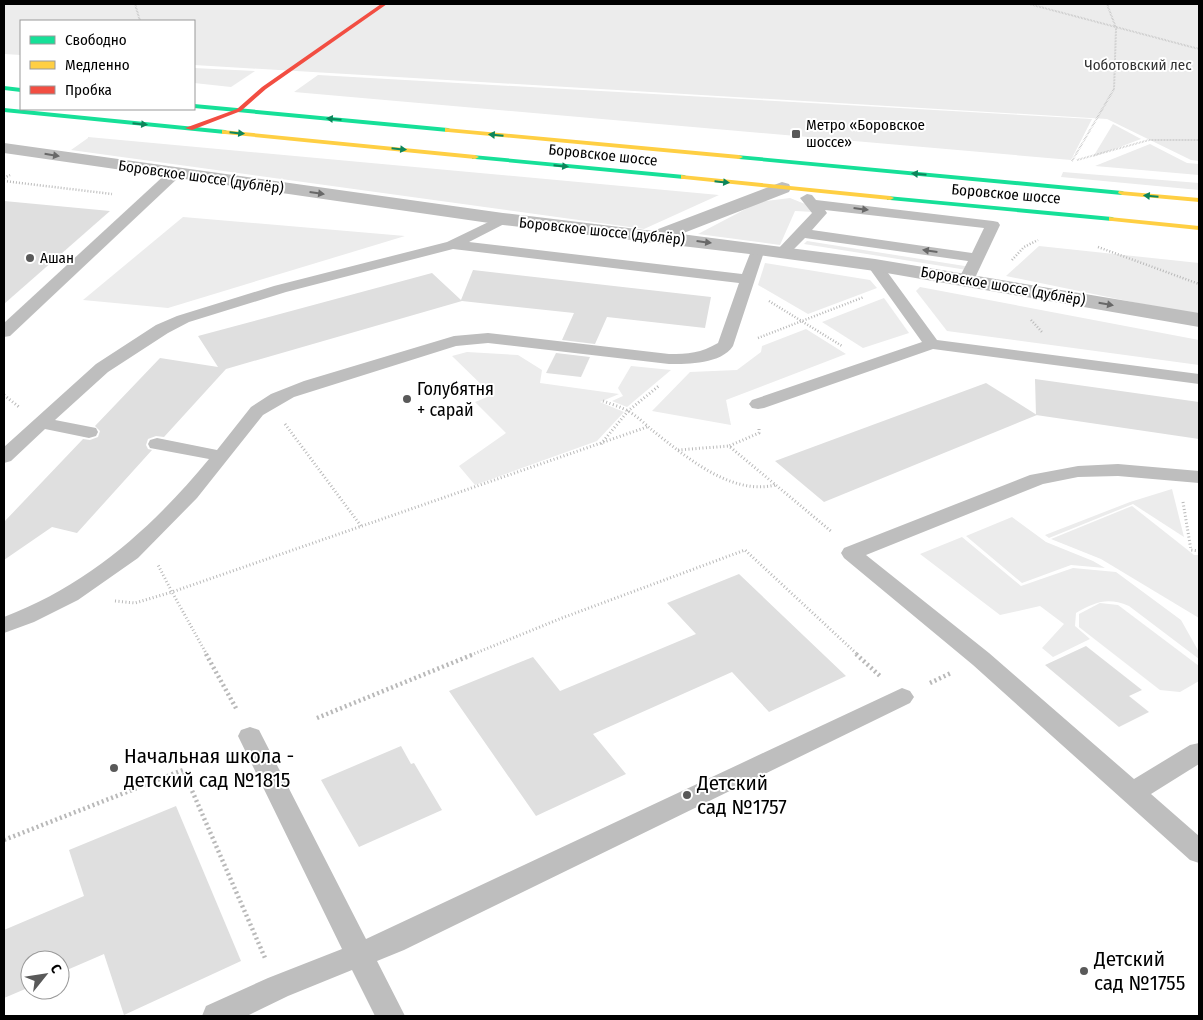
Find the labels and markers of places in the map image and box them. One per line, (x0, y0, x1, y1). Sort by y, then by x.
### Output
place label: Метро «Боровское шоссе» (806, 116, 925, 151)
marker: Метро «Боровское шоссе» (790, 128, 802, 140)
place label: Ашан (40, 249, 74, 267)
marker: Ашан (24, 252, 36, 264)
place label: Голубятня + сарай (417, 378, 494, 421)
marker: Голубятня + сарай (401, 393, 413, 405)
place label: Начальная школа - детский сад №1815 (124, 743, 294, 793)
marker: Начальная школа - детский сад №1815 (108, 762, 120, 774)
place label: Детский сад №1757 (696, 770, 787, 820)
marker: Детский сад №1757 (681, 789, 693, 801)
place label: Детский сад №1755 (1093, 946, 1185, 996)
marker: Детский сад №1755 (1078, 965, 1090, 977)

